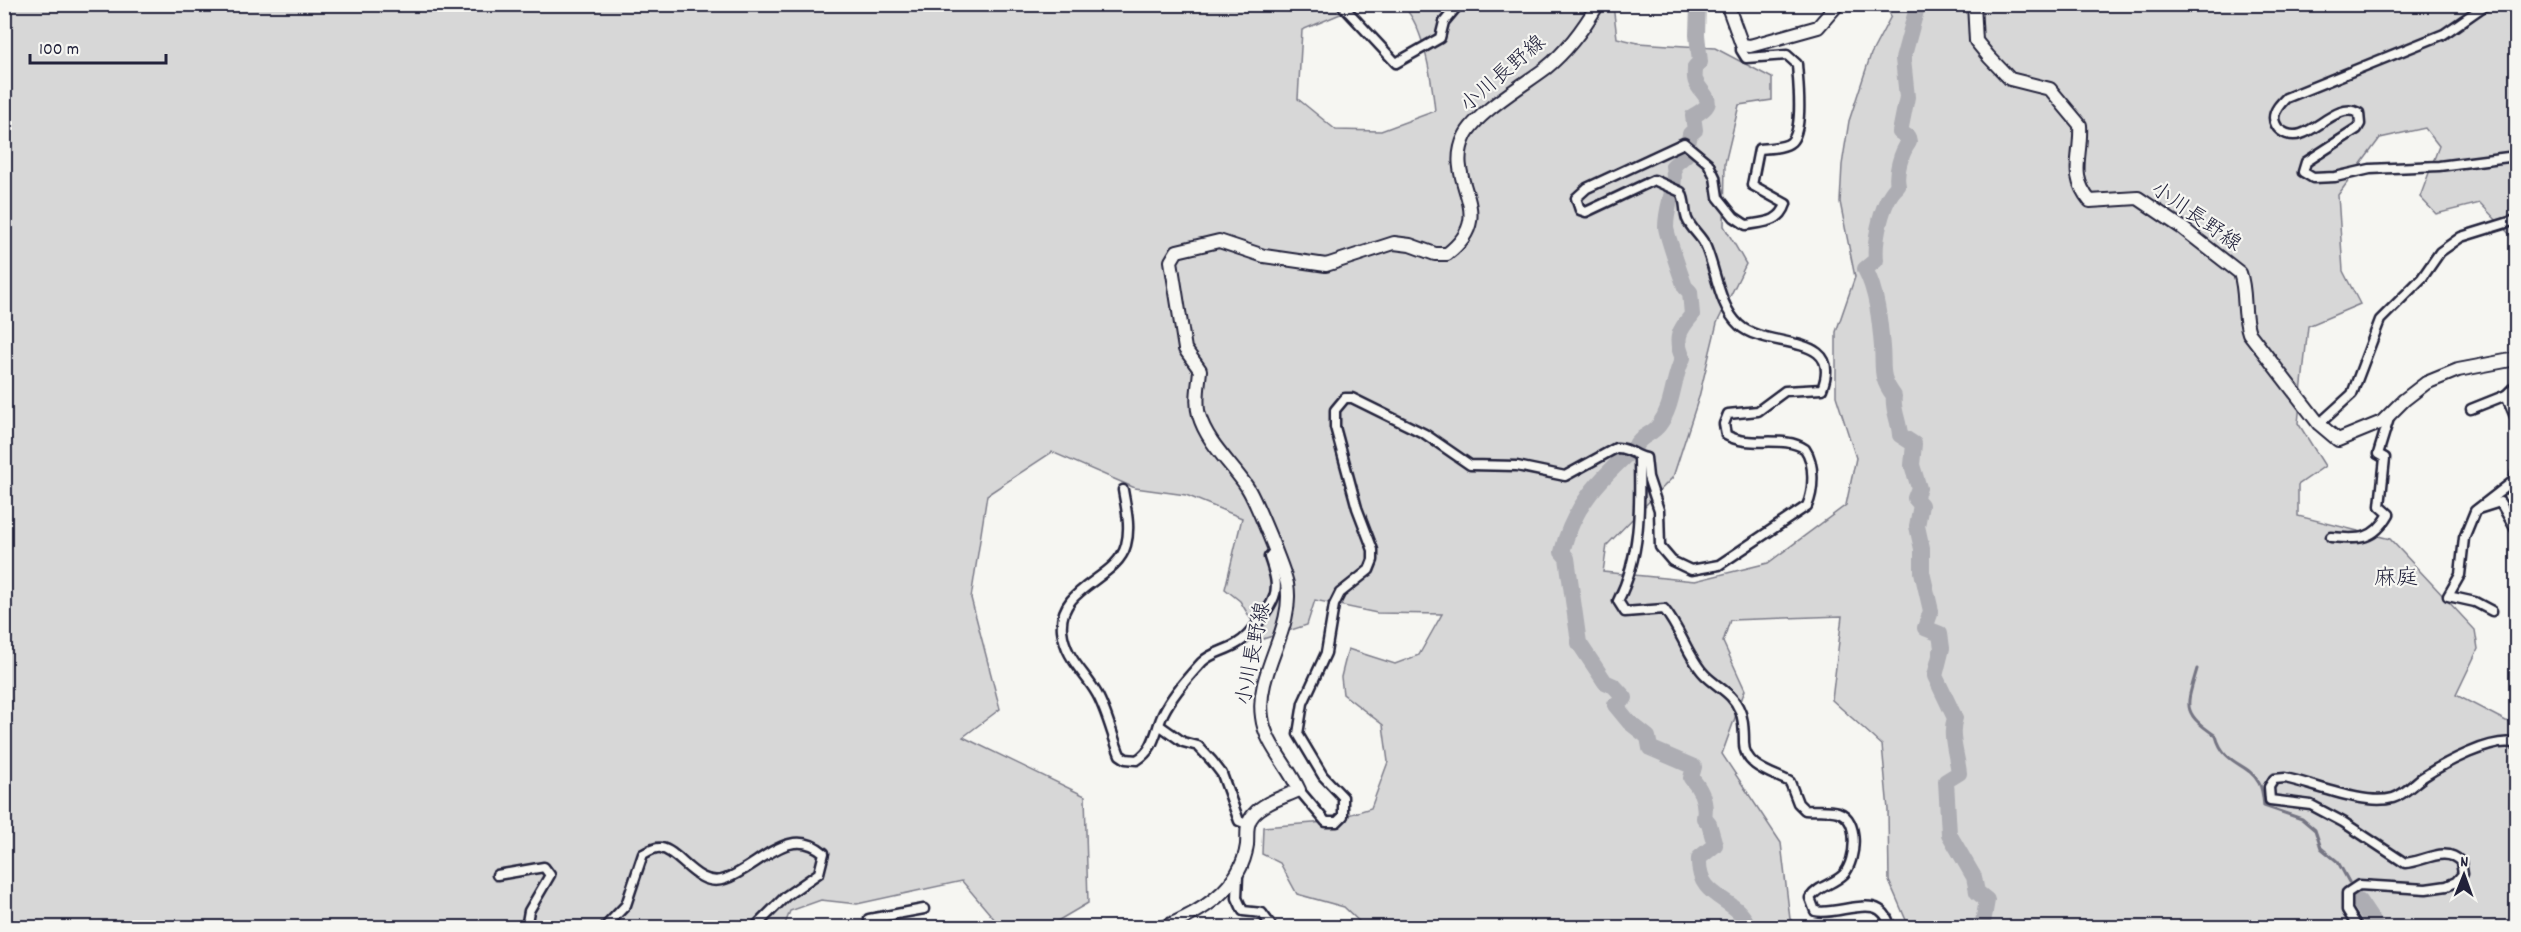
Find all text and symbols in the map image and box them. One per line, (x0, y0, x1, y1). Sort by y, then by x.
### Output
scale bar (30, 27, 166, 65)
street label: 小川長野線 (1455, 29, 1553, 121)
text: 100 m (39, 38, 79, 63)
street label: 小川長野線 (2143, 176, 2247, 260)
district label: 麻庭 (2374, 564, 2418, 595)
street label: 小川長野線 (1230, 600, 1280, 708)
north arrow (2434, 845, 2494, 905)
text: N (2460, 851, 2468, 874)

